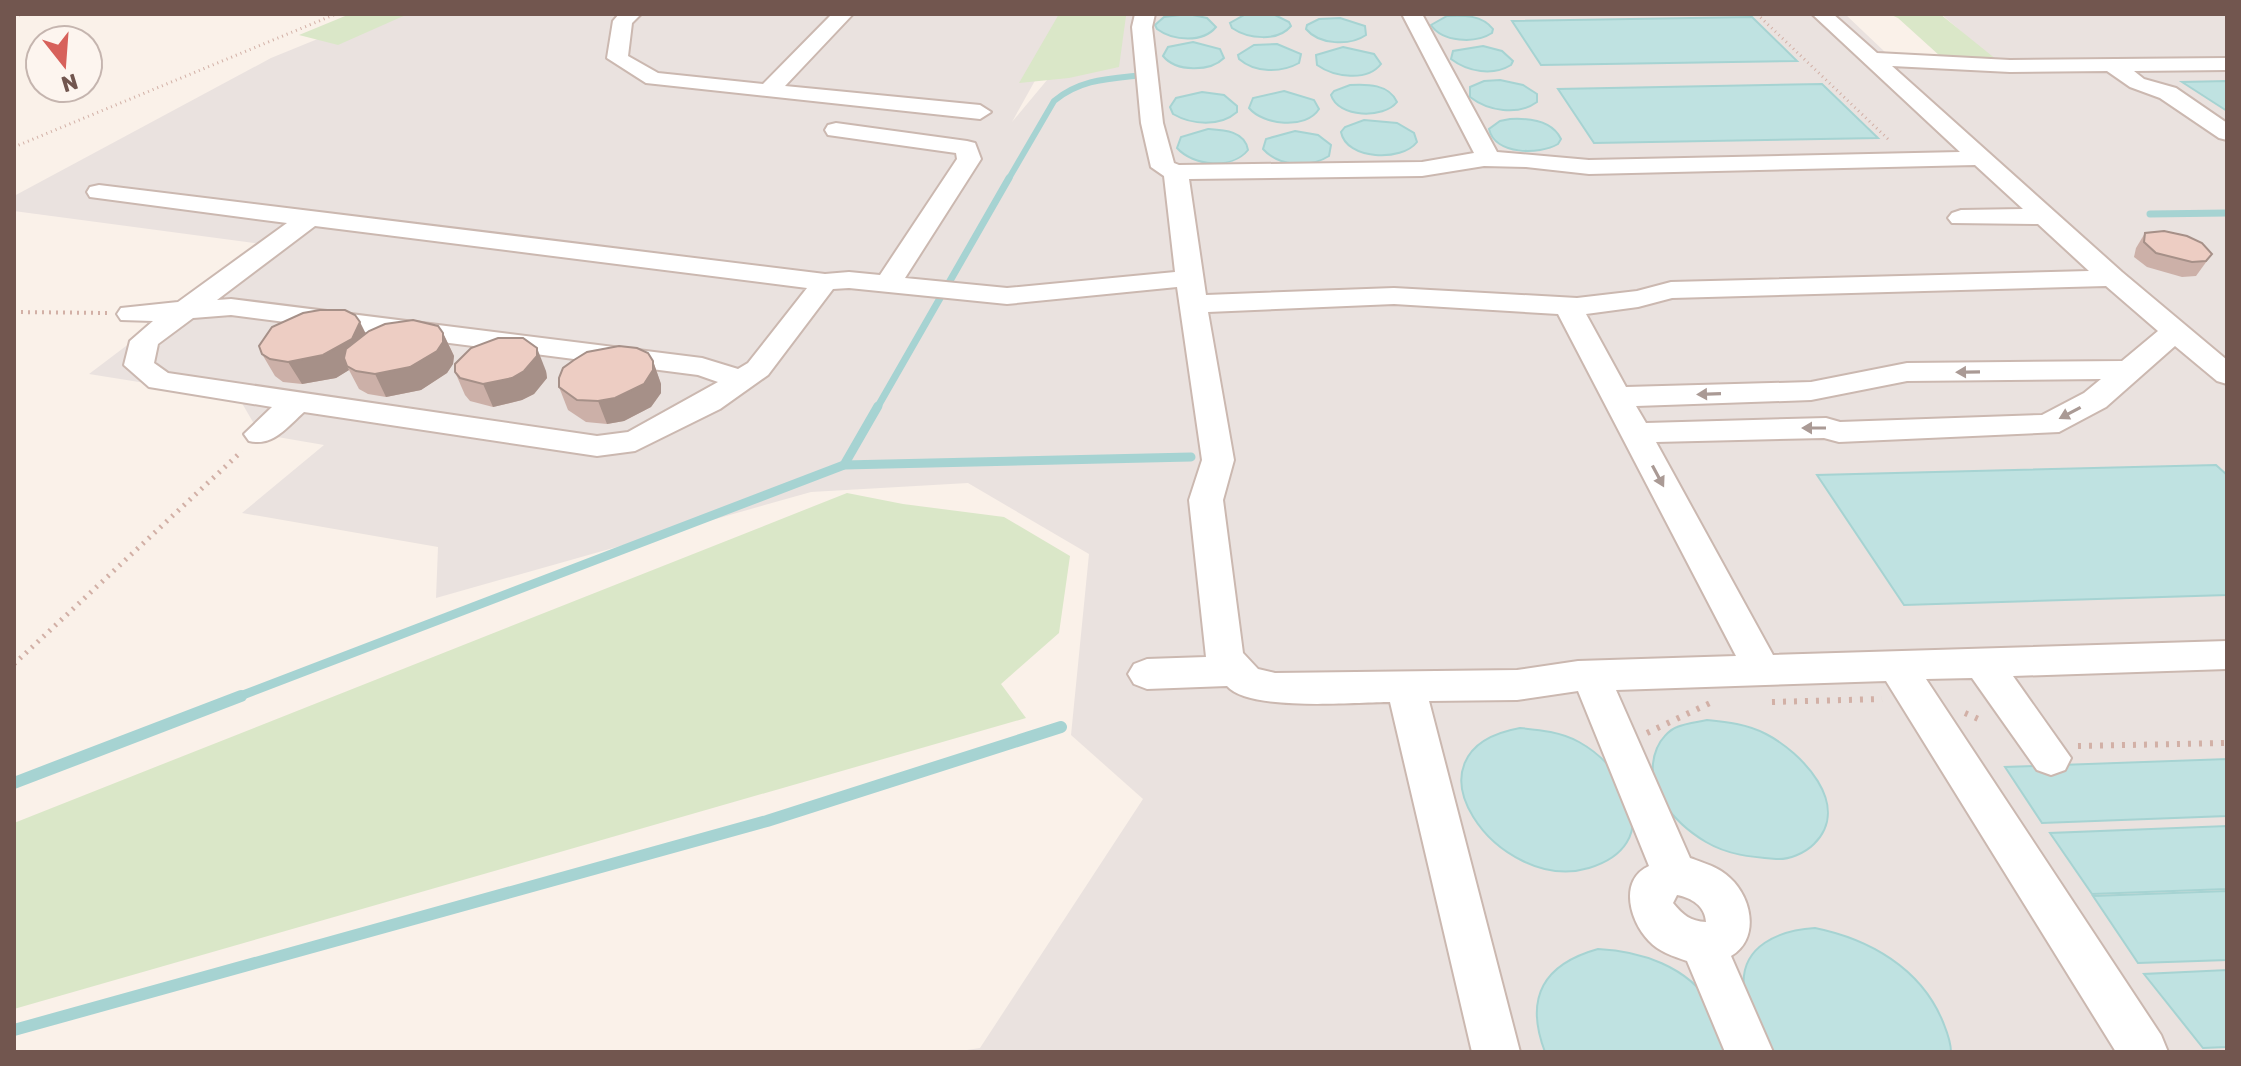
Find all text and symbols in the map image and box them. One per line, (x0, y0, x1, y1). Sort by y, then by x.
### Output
north arrow (24, 24, 104, 104)
text: N (58, 67, 81, 98)
one-way arrow (1955, 365, 1980, 378)
one-way arrow (1696, 388, 1721, 400)
one-way arrow (2059, 407, 2082, 420)
one-way arrow (1801, 422, 1826, 434)
one-way arrow (1651, 465, 1665, 487)

